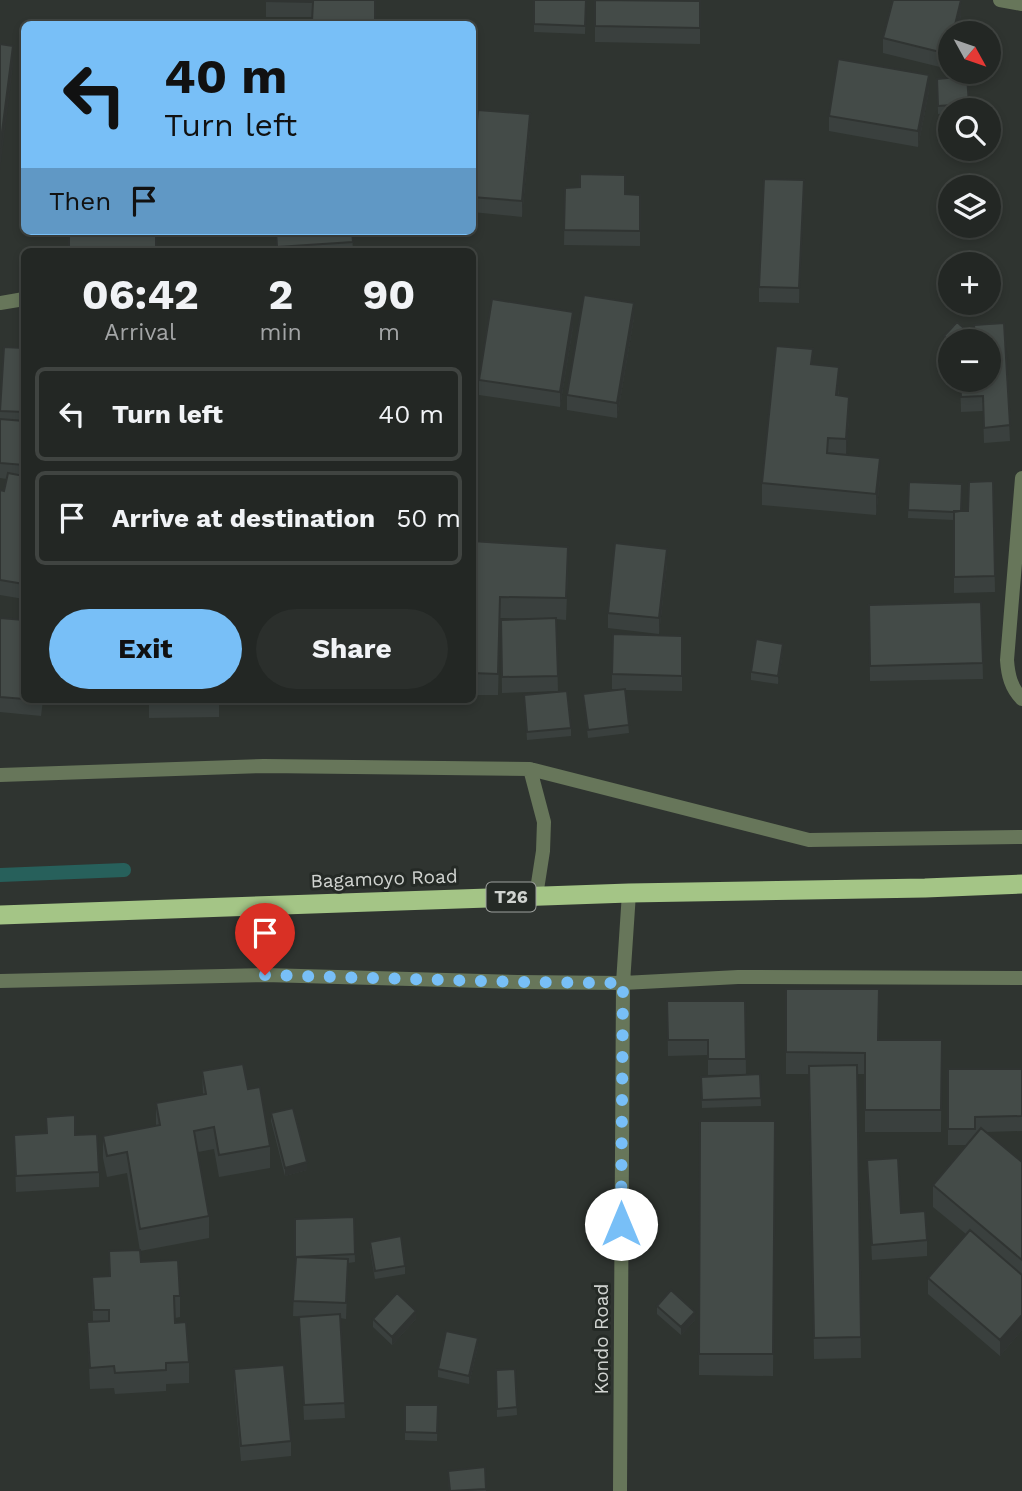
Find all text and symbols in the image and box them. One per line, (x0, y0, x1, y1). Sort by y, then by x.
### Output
north arrow (938, 21, 1001, 84)
map controls (938, 21, 1001, 392)
text: 40 m (164, 47, 287, 105)
icon: left (49, 49, 140, 140)
button: search (938, 98, 1001, 161)
text: Turn left (164, 106, 297, 144)
button: layers (938, 175, 1001, 238)
icon: arrive (125, 182, 163, 220)
text: Then (49, 186, 111, 216)
button: + (938, 252, 1001, 315)
text: 06:42 (82, 270, 199, 319)
text: 2 (268, 270, 293, 319)
text: 90 (362, 270, 415, 319)
text: Arrival (104, 319, 176, 346)
text: min (260, 319, 302, 346)
text: m (378, 319, 400, 346)
button: − (938, 329, 1001, 392)
icon: left (53, 395, 91, 433)
text: Turn left (112, 399, 223, 429)
text: 40 m (378, 399, 444, 429)
icon: arrive (53, 499, 91, 537)
text: Arrive at destination (112, 503, 375, 533)
text: 50 m (396, 503, 461, 533)
button: Exit (49, 609, 242, 689)
button: Share (256, 609, 448, 689)
street label: Bagamoyo Road (310, 864, 458, 893)
road number: T26 (486, 882, 536, 912)
pin (235, 903, 295, 975)
icon: arrive (246, 914, 284, 952)
position arrow (584, 1187, 658, 1261)
street label: Kondo Road (590, 1284, 613, 1395)

